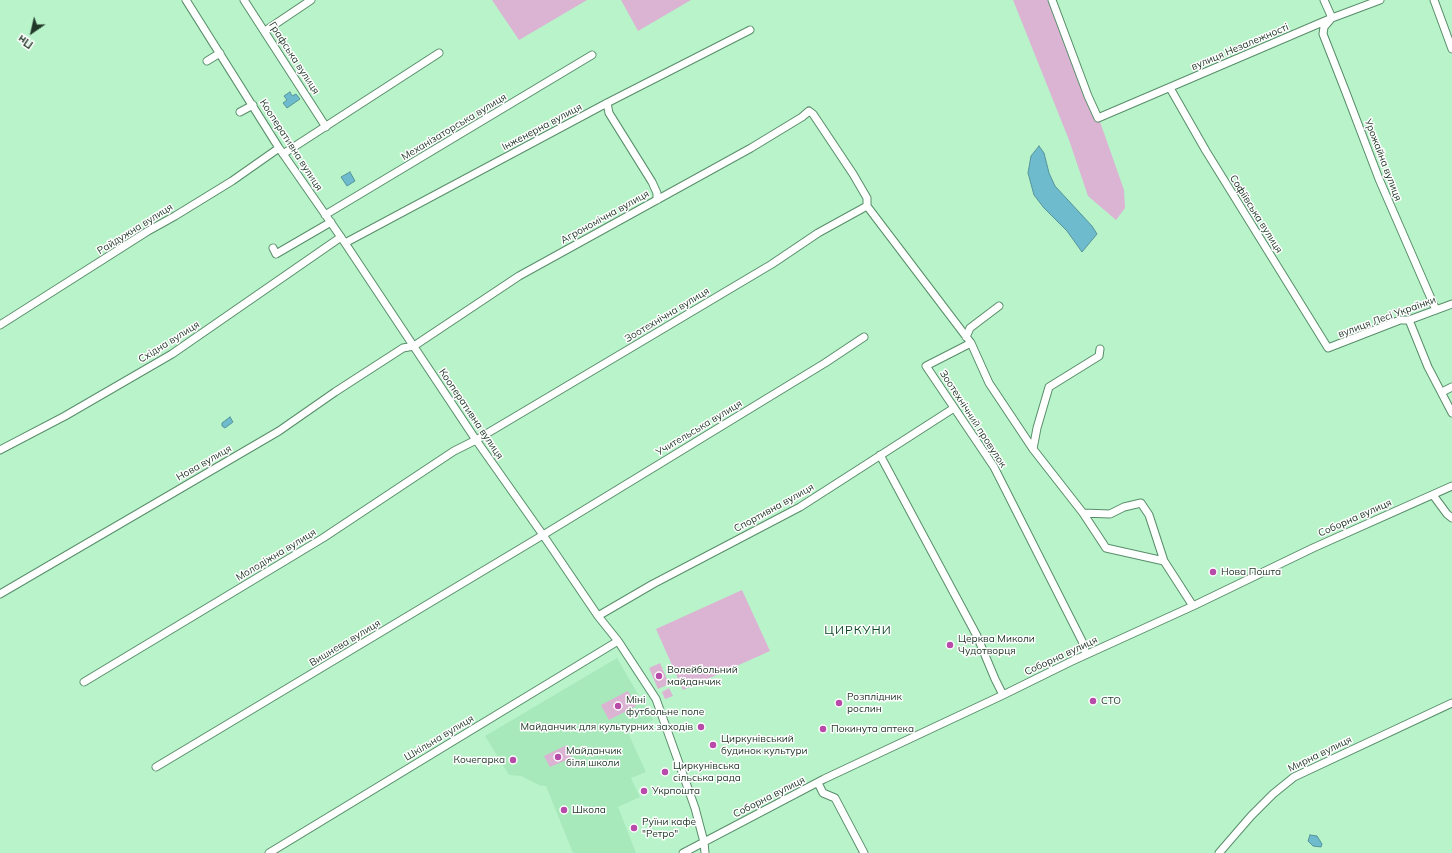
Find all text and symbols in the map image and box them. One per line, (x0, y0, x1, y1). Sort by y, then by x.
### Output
north arrow (12, 12, 52, 52)
street label: Графська вулиця (266, 20, 322, 96)
street label: вулиця Незалежності (1190, 21, 1290, 73)
text: Пн (15, 32, 36, 52)
street label: Механізаторська вулиця (399, 91, 509, 163)
street label: Кооперативна вулиця (257, 97, 325, 193)
street label: Інженерна вулиця (500, 101, 584, 153)
street label: Урожайна вулиця (1362, 117, 1404, 203)
street label: Софіївська вулиця (1227, 173, 1285, 255)
street label: Агрономічна вулиця (559, 188, 651, 246)
street label: Райдужна вулиця (95, 201, 175, 257)
street label: Зоотехнічна вулиця (623, 285, 711, 345)
street label: вулиця Лесі Українки (1336, 294, 1438, 340)
street label: Східна вулиця (136, 318, 202, 366)
street label: Кооперативна вулиця (436, 366, 506, 462)
street label: Зоотехнічний провулок (937, 368, 1009, 470)
street label: Учительська вулиця (654, 398, 744, 458)
street label: Нова вулиця (174, 442, 234, 484)
street label: Спортивна вулиця (732, 481, 816, 535)
street label: Соборна вулиця (1316, 496, 1394, 540)
street label: Молодіжна вулиця (234, 526, 318, 584)
place label: Нова Пошта (1221, 566, 1281, 578)
marker: Нова Пошта (1208, 567, 1218, 577)
street label: Вишнева вулиця (307, 617, 383, 669)
district label: ЦИРКУНИ (824, 623, 892, 637)
place label: Церква Миколи Чудотворця (958, 633, 1035, 656)
street label: Соборна вулиця (1023, 634, 1099, 678)
marker: Церква Миколи Чудотворця (945, 640, 955, 650)
place label: Волейбольний майданчик (667, 664, 738, 688)
marker: Волейбольний майданчик (654, 671, 664, 681)
place label: Розплідник рослин (847, 691, 902, 714)
place label: Міні футбольне поле (626, 694, 704, 718)
place label: СТО (1101, 695, 1121, 707)
marker: СТО (1088, 696, 1098, 706)
marker: Розплідник рослин (834, 698, 844, 708)
marker: Міні футбольне поле (613, 701, 623, 711)
street label: Шкільна вулиця (402, 713, 476, 763)
place label: Майданчик для культурних заходів (520, 721, 693, 733)
marker: Майданчик для культурних заходів (696, 722, 706, 732)
place label: Покинута аптека (831, 723, 914, 735)
marker: Покинута аптека (818, 724, 828, 734)
place label: Циркунівський будинок культури (721, 733, 807, 756)
street label: Мирна вулиця (1286, 733, 1354, 775)
marker: Циркунівський будинок культури (708, 740, 718, 750)
place label: Майданчик біля школи (566, 745, 622, 768)
marker: Майданчик біля школи (553, 752, 563, 762)
place label: Кочегарка (453, 754, 505, 766)
marker: Кочегарка (508, 755, 518, 765)
place label: Циркунівська сільська рада (673, 760, 741, 784)
marker: Циркунівська сільська рада (660, 767, 670, 777)
street label: Соборна вулиця (731, 774, 807, 820)
place label: Укрпошта (652, 785, 700, 797)
marker: Укрпошта (639, 786, 649, 796)
place label: Школа (572, 804, 606, 816)
marker: Школа (559, 805, 569, 815)
place label: Руїни кафе "Ретро" (642, 816, 696, 840)
marker: Руїни кафе "Ретро" (629, 823, 639, 833)

